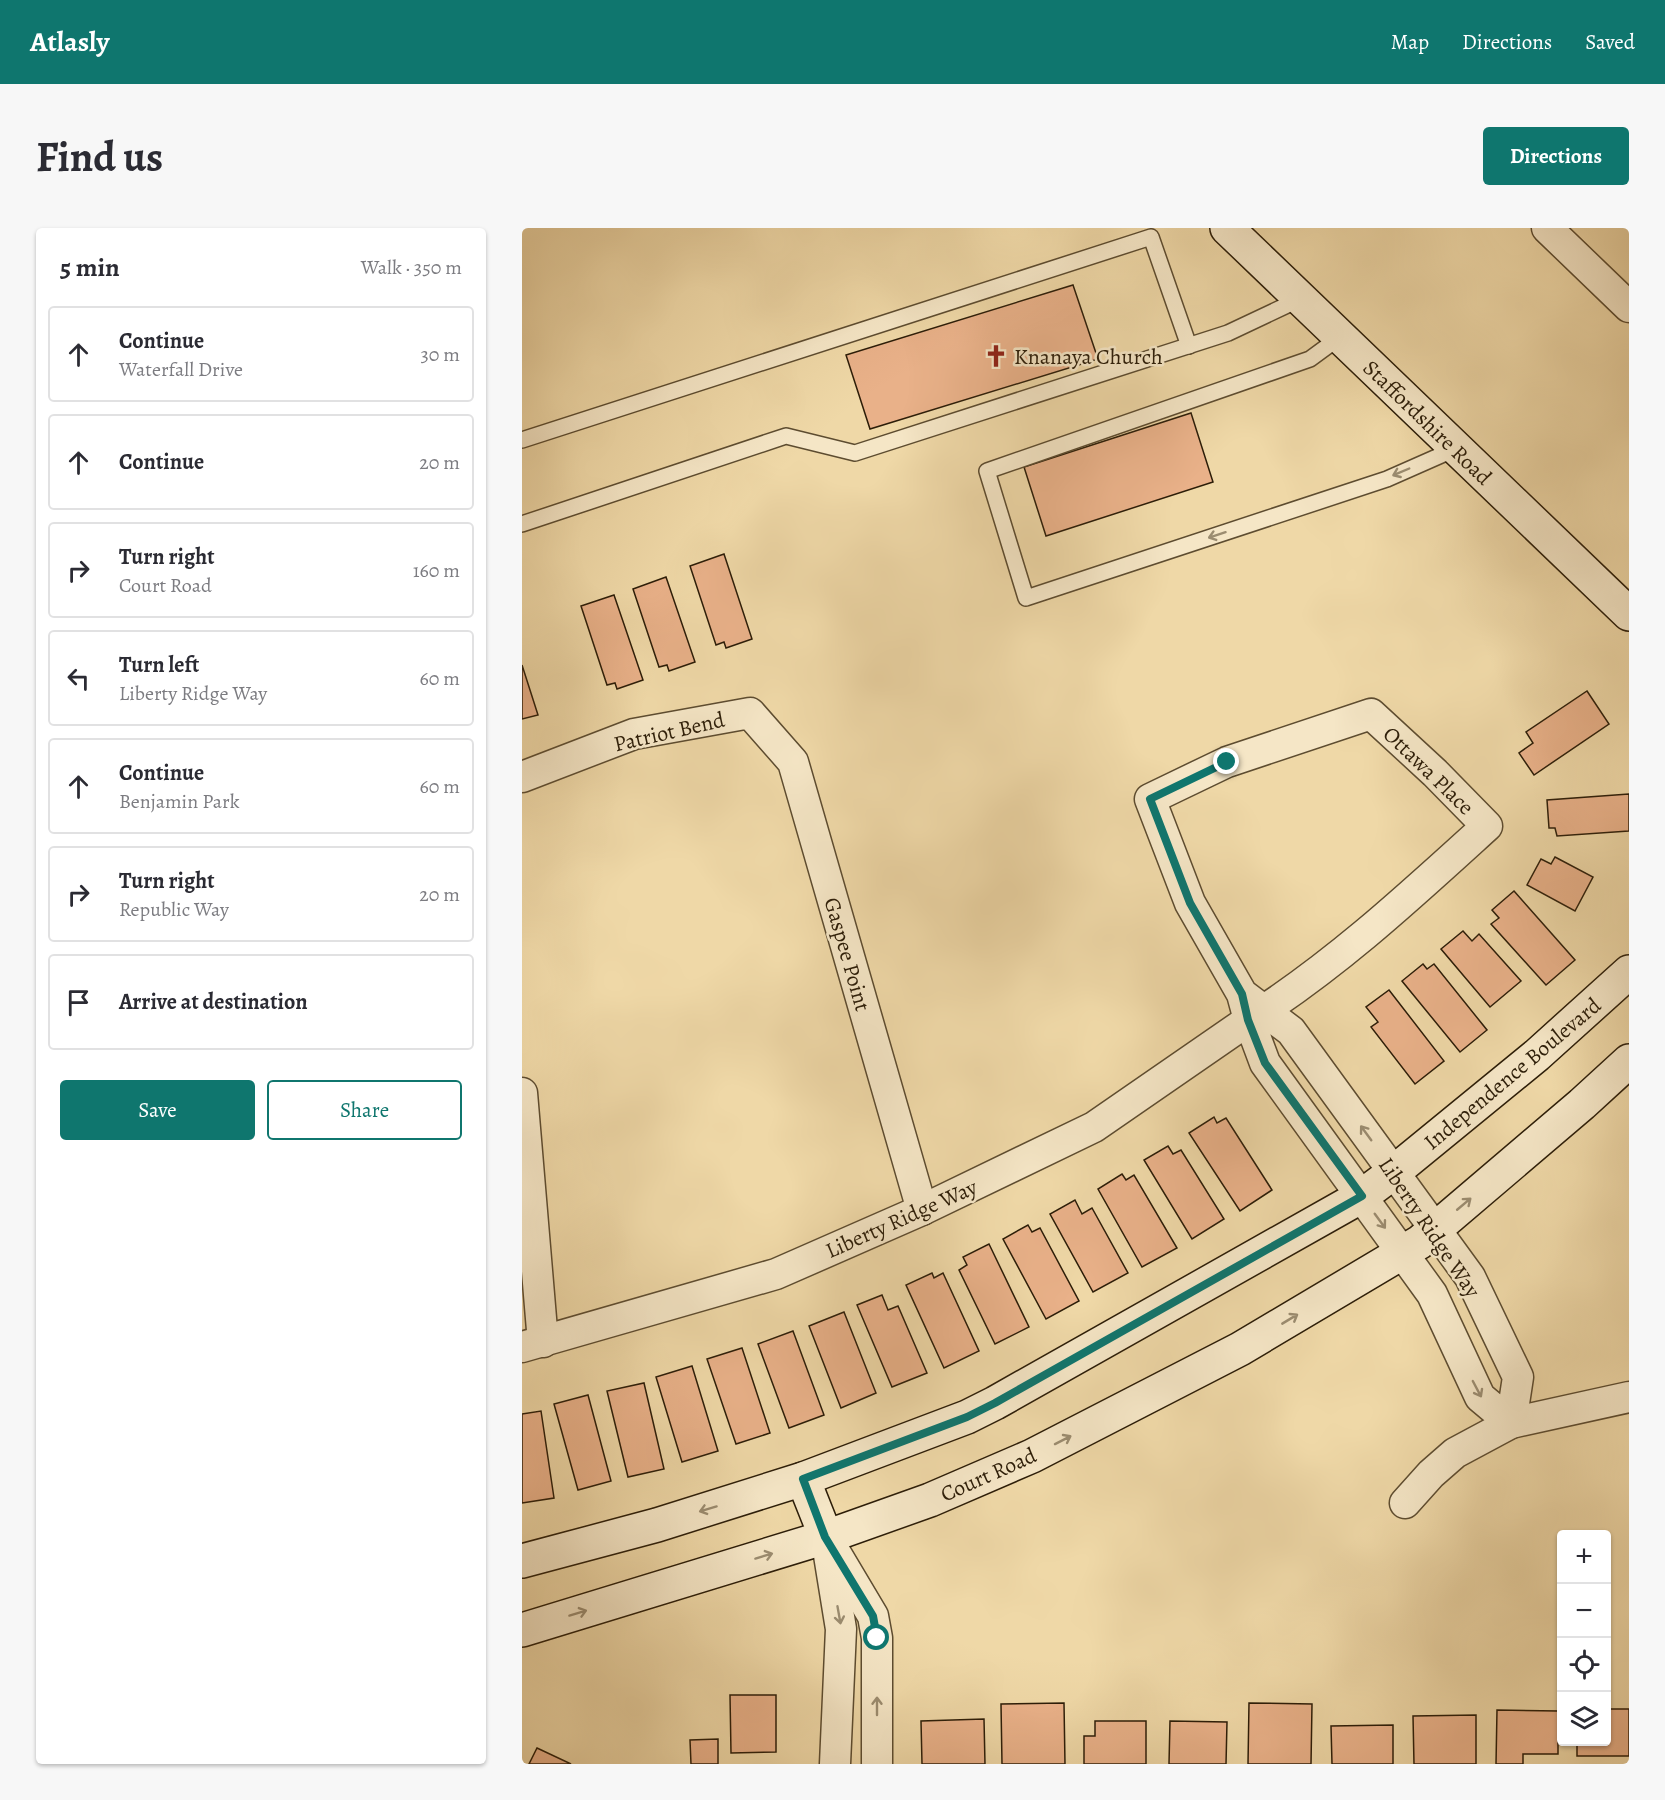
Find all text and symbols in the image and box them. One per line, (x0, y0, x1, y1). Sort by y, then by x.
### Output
text: Atlasly (30, 23, 109, 61)
text: Map (1391, 28, 1429, 56)
text: Directions (1462, 28, 1552, 56)
text: Saved (1585, 28, 1635, 56)
button: Directions (1483, 127, 1629, 185)
text: Find us (36, 128, 163, 185)
text: 5 min (60, 250, 120, 285)
text: Walk · 350 m (361, 254, 462, 281)
text: Continue (119, 326, 204, 356)
icon: ahead (62, 338, 95, 371)
text: 30 m (420, 341, 460, 368)
place label: Knanaya Church (1014, 342, 1163, 372)
church icon: Knanaya Church (983, 343, 1009, 369)
street label: Staffordshire Road (1356, 353, 1499, 492)
text: Waterfall Drive (119, 356, 243, 383)
icon: ahead (62, 446, 95, 479)
text: Continue (119, 447, 204, 477)
text: 20 m (419, 449, 460, 476)
one-way arrow (1393, 467, 1411, 478)
one-way arrow (1208, 530, 1227, 541)
text: Turn right (119, 542, 215, 572)
icon: right (62, 554, 95, 587)
text: 160 m (413, 557, 460, 584)
text: Court Road (119, 572, 212, 599)
text: Turn left (119, 650, 199, 680)
icon: left (62, 662, 95, 695)
text: 60 m (420, 665, 460, 692)
text: Liberty Ridge Way (119, 680, 267, 707)
street label: Patriot Bend (611, 705, 728, 759)
street label: Ottawa Place (1376, 720, 1480, 822)
route end (1213, 748, 1239, 774)
text: Continue (119, 758, 204, 788)
icon: ahead (62, 770, 95, 803)
text: 60 m (420, 773, 460, 800)
text: Benjamin Park (119, 788, 240, 815)
text: Turn right (119, 866, 215, 896)
icon: right (62, 878, 95, 911)
text: 20 m (419, 881, 460, 908)
street label: Gaspee Point (817, 894, 878, 1015)
text: Republic Way (119, 896, 229, 923)
icon: arrive (62, 986, 95, 1019)
text: Arrive at destination (119, 987, 308, 1017)
street label: Independence Boulevard (1418, 991, 1608, 1157)
button: Save (60, 1080, 255, 1140)
button: Share (267, 1080, 462, 1140)
one-way arrow (1360, 1126, 1372, 1142)
street label: Liberty Ridge Way (1371, 1152, 1487, 1304)
street label: Liberty Ridge Way (821, 1172, 982, 1266)
one-way arrow (1456, 1197, 1472, 1210)
one-way arrow (1374, 1213, 1386, 1229)
one-way arrow (1281, 1312, 1298, 1324)
one-way arrow (1471, 1380, 1483, 1397)
one-way arrow (1054, 1433, 1072, 1445)
street label: Court Road (936, 1440, 1041, 1509)
one-way arrow (699, 1504, 718, 1515)
map controls (1557, 1530, 1611, 1746)
button: + (1557, 1530, 1611, 1584)
one-way arrow (754, 1550, 773, 1561)
button: − (1557, 1584, 1611, 1638)
one-way arrow (834, 1605, 845, 1625)
one-way arrow (568, 1607, 587, 1618)
route start (863, 1624, 889, 1650)
button: locate (1557, 1638, 1611, 1692)
button: layers (1557, 1692, 1611, 1746)
one-way arrow (871, 1696, 883, 1716)

